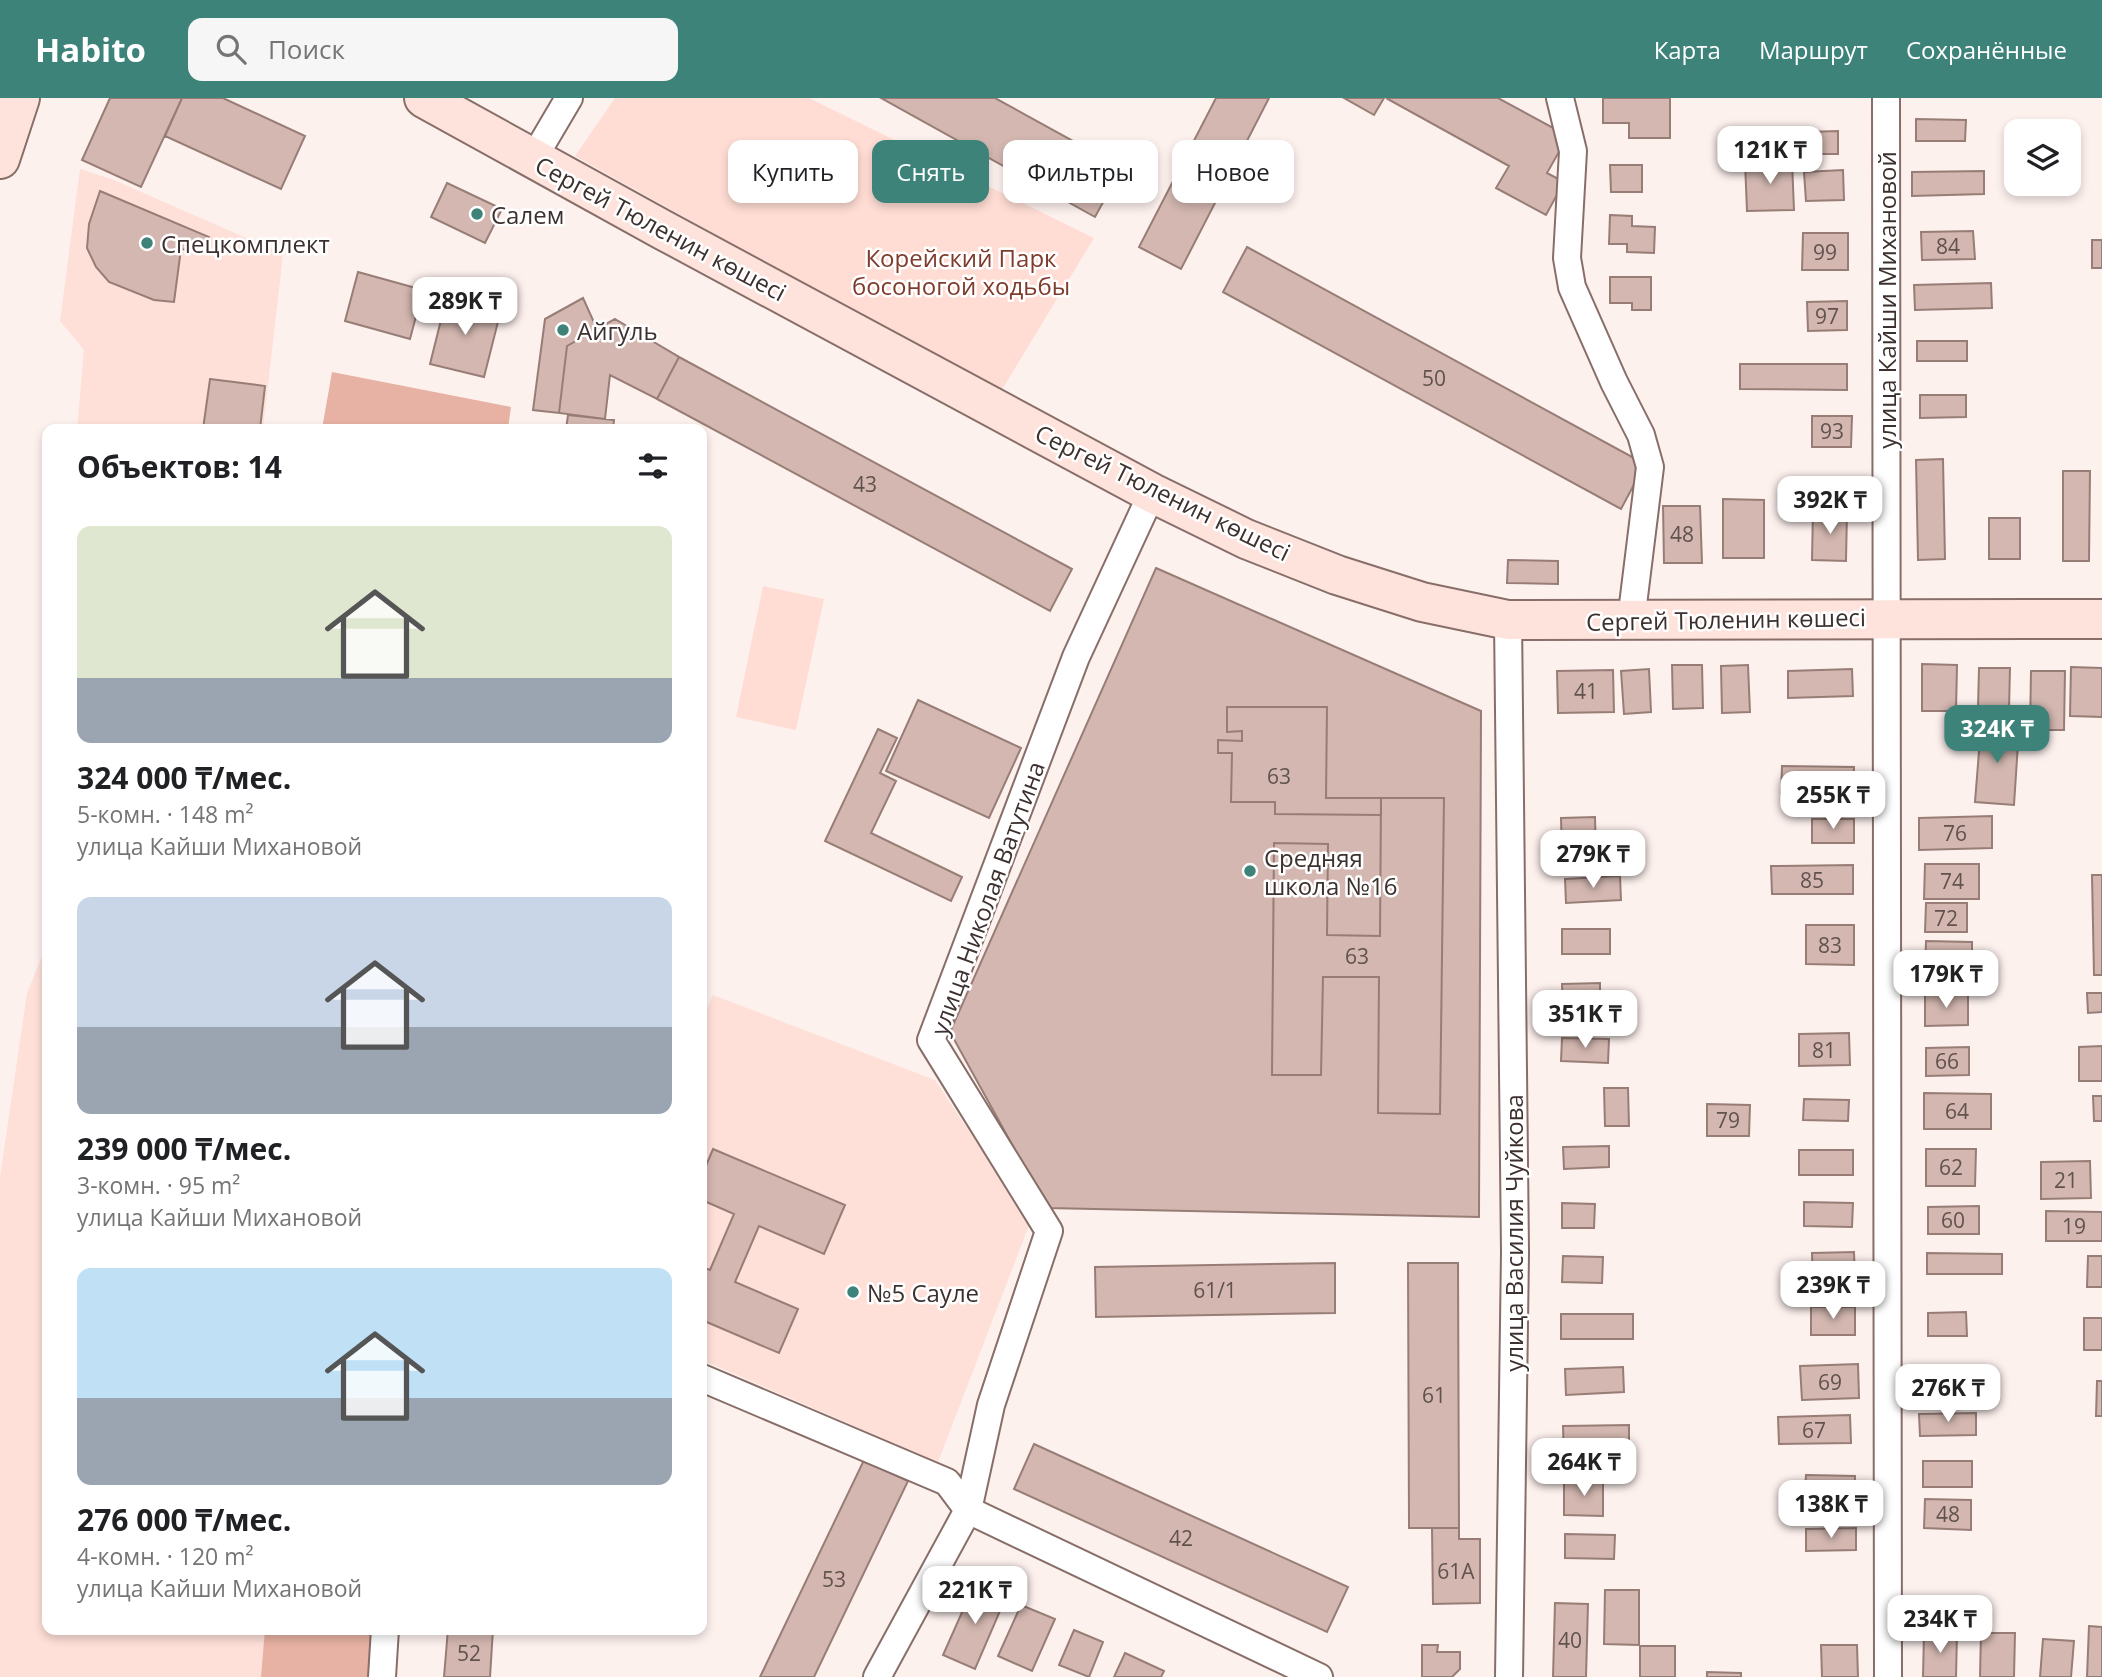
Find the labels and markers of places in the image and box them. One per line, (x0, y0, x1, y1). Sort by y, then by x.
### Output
pin: 121K ₸ (1713, 126, 1827, 186)
place label: Салем (491, 198, 564, 231)
marker: Салем (469, 206, 485, 222)
place label: Спецкомплект (161, 227, 330, 260)
marker: Спецкомплект (139, 235, 155, 251)
pin: 289K ₸ (408, 278, 522, 337)
place label: Айгуль (577, 314, 658, 347)
marker: Айгуль (555, 322, 571, 338)
pin: 392K ₸ (1773, 476, 1887, 536)
pin: 324K ₸ (1940, 706, 2054, 765)
pin: 255K ₸ (1776, 772, 1890, 831)
pin: 279K ₸ (1536, 830, 1650, 890)
place label: Средняя школа №16 (1264, 841, 1397, 902)
marker: Средняя школа №16 (1242, 863, 1258, 879)
pin: 179K ₸ (1889, 950, 2003, 1010)
pin: 351K ₸ (1528, 990, 1642, 1050)
pin: 239K ₸ (1776, 1262, 1890, 1321)
place label: №5 Сауле (867, 1276, 979, 1309)
marker: №5 Сауле (845, 1284, 861, 1300)
pin: 276K ₸ (1891, 1364, 2005, 1424)
pin: 264K ₸ (1527, 1438, 1641, 1498)
pin: 138K ₸ (1774, 1480, 1888, 1540)
pin: 221K ₸ (918, 1566, 1032, 1626)
pin: 234K ₸ (1883, 1596, 1997, 1655)

